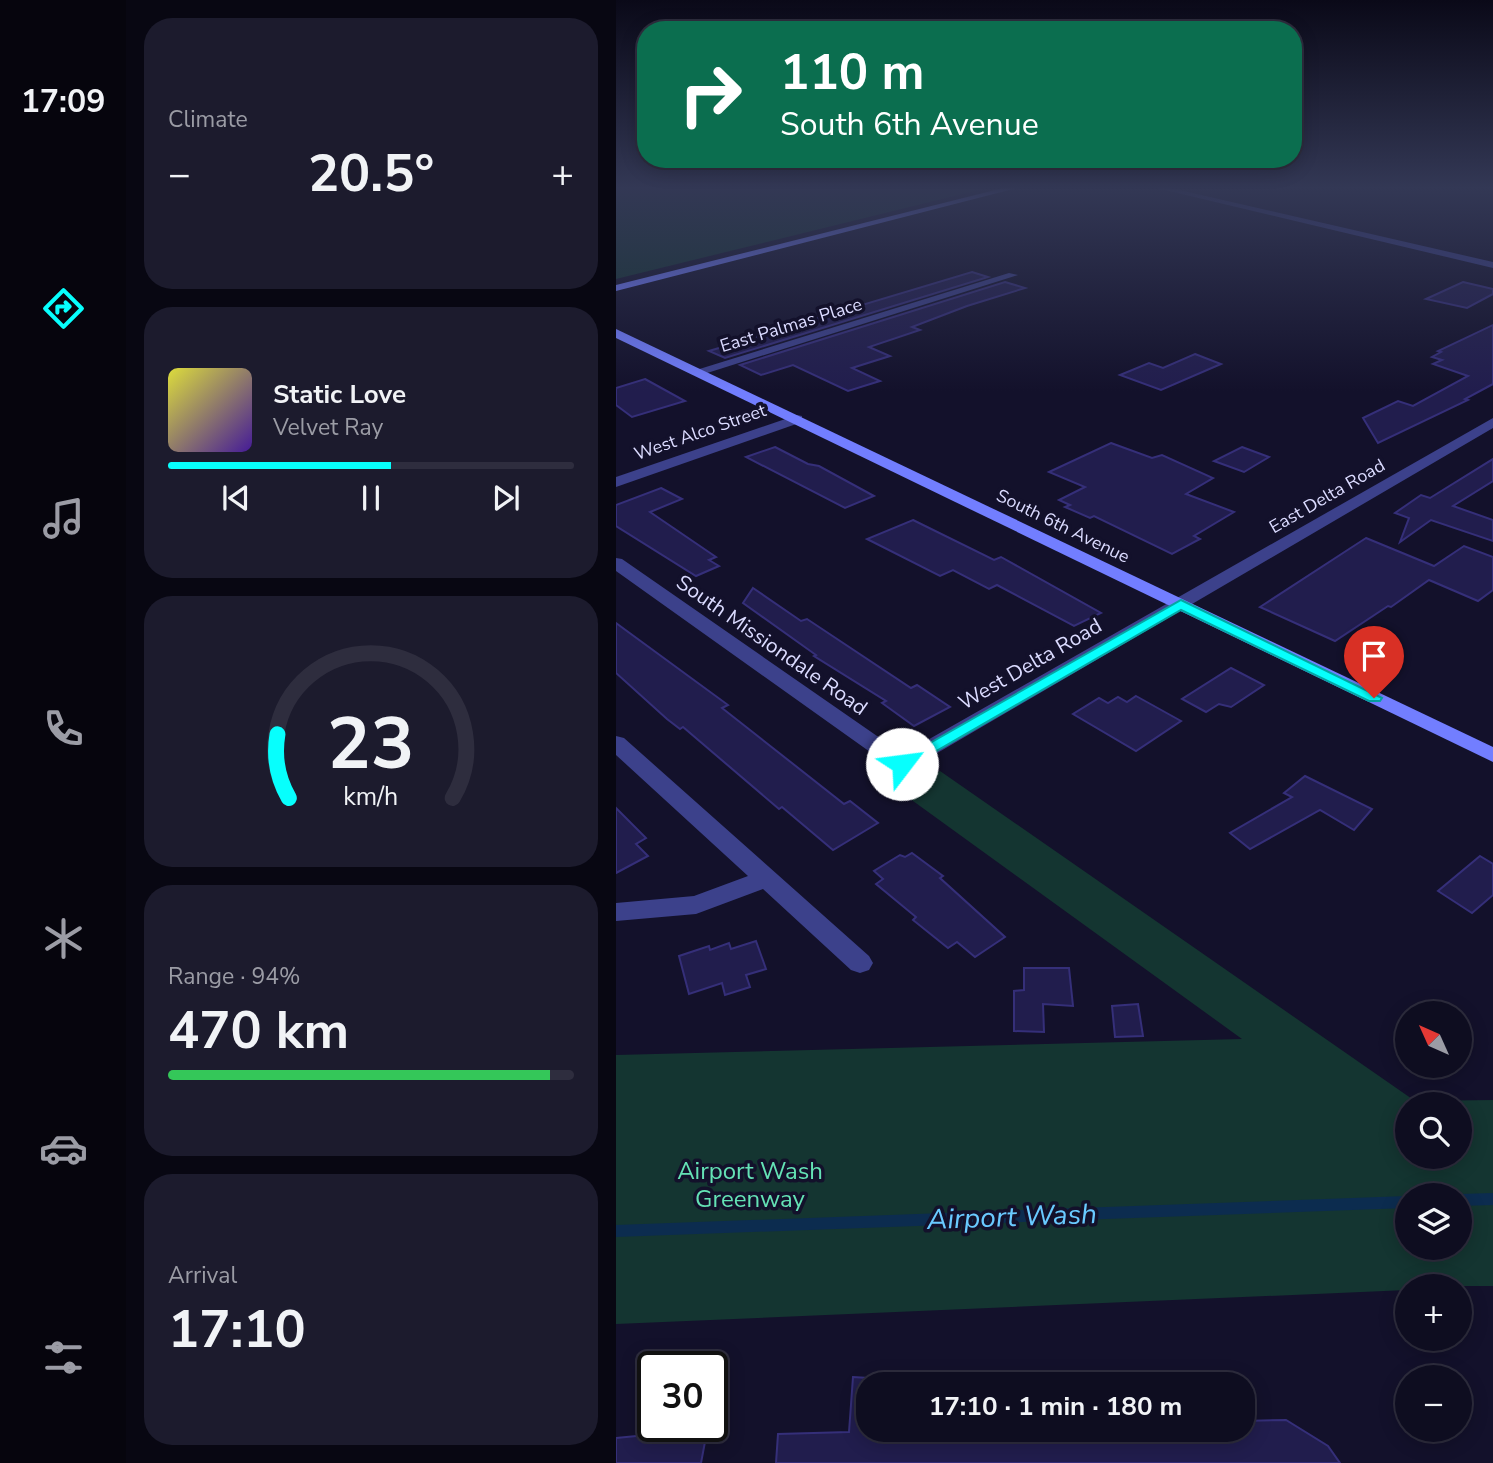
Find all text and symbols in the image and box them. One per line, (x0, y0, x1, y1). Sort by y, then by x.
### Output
text: 110 m (780, 39, 924, 106)
icon: right (665, 49, 756, 140)
text: 17:09 (21, 80, 105, 123)
text: South 6th Avenue (780, 103, 1039, 146)
text: Climate (168, 104, 248, 135)
text: 20.5° (308, 138, 434, 209)
text: − (168, 149, 191, 200)
text: + (551, 149, 574, 200)
icon: directions (39, 284, 88, 333)
street label: East Palmas Place (717, 292, 865, 358)
text: Static Love (273, 377, 406, 412)
street label: West Alco Street (631, 398, 770, 466)
text: Velvet Ray (273, 412, 383, 443)
street label: East Delta Road (1265, 453, 1389, 539)
icon: previous (217, 479, 255, 517)
icon: pause (352, 479, 390, 517)
icon: next (487, 479, 525, 517)
street label: South 6th Avenue (992, 483, 1134, 569)
icon: music (39, 494, 88, 543)
street label: South Missiondale Road (671, 568, 873, 722)
street label: West Delta Road (953, 612, 1107, 716)
pin (1344, 626, 1404, 698)
icon: arrive (1355, 637, 1393, 675)
text: 23 (327, 694, 415, 794)
icon: phone (39, 704, 88, 753)
position arrow (865, 727, 939, 801)
text: km/h (343, 779, 399, 813)
icon: climate (39, 914, 88, 963)
text: Range · 94% (168, 961, 300, 992)
text: 470 km (168, 995, 349, 1066)
north arrow (1395, 1001, 1472, 1078)
map controls (1395, 1001, 1472, 1442)
button: search (1395, 1092, 1472, 1169)
icon: car (39, 1124, 88, 1173)
park label: Airport Wash Greenway (677, 1155, 823, 1215)
button: layers (1395, 1183, 1472, 1260)
water label: Airport Wash (925, 1195, 1098, 1239)
text: Arrival (168, 1260, 237, 1291)
button: + (1395, 1274, 1472, 1351)
text: 17:10 (168, 1294, 306, 1365)
icon: filters (39, 1333, 88, 1382)
speed limit sign: 30 (637, 1351, 728, 1442)
button: − (1395, 1365, 1472, 1442)
text: 17:10 · 1 min · 180 m (929, 1389, 1182, 1424)

